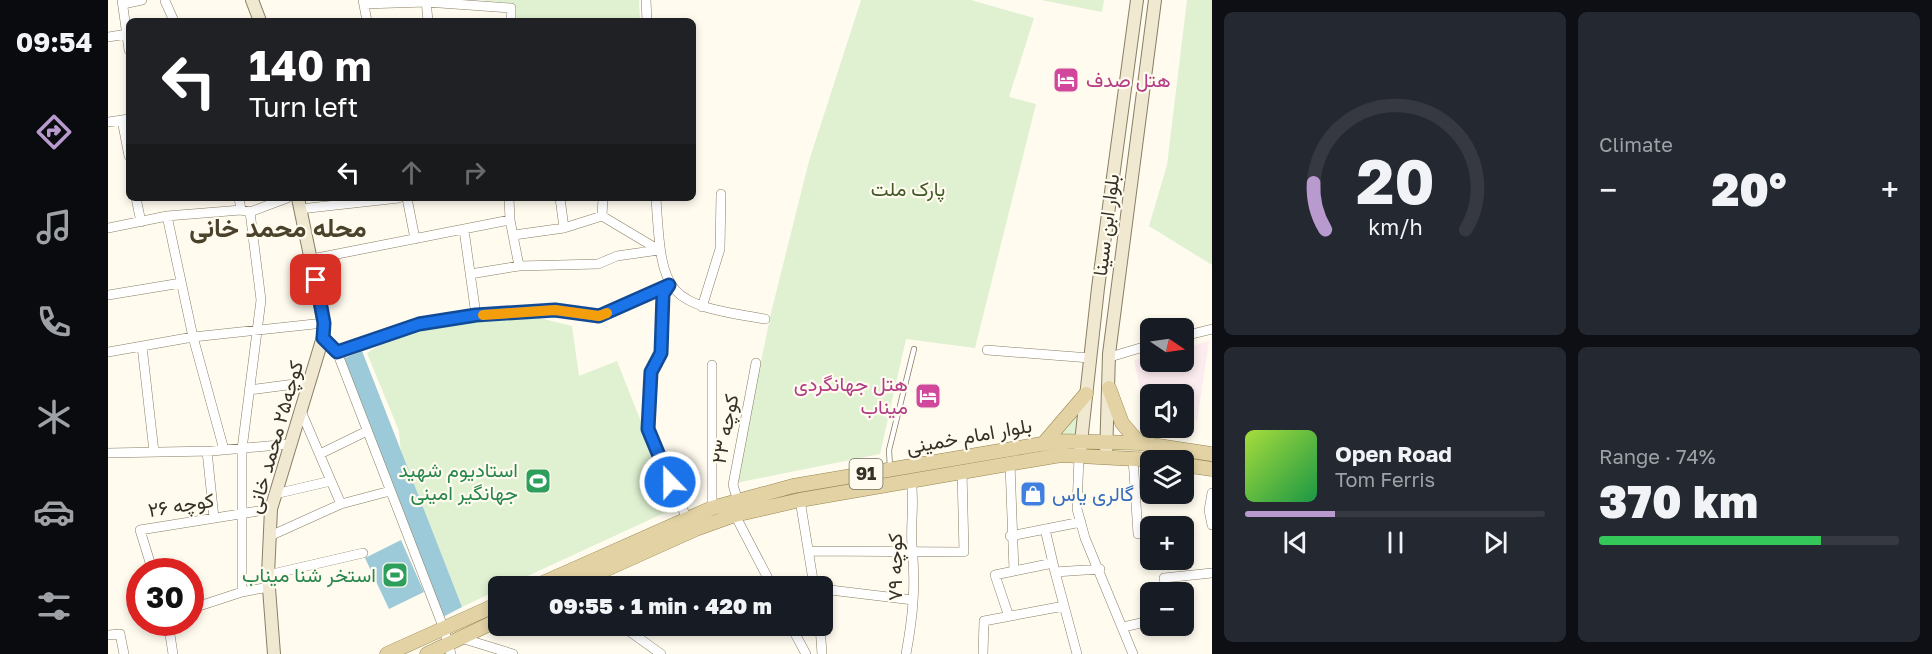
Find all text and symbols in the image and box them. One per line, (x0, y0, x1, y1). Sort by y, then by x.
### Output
text: 09:54 (16, 26, 92, 58)
text: 140 m (249, 40, 371, 90)
icon: left (150, 42, 228, 120)
hotel icon: هتل صدف (1051, 65, 1081, 95)
place label: هتل صدف (1086, 67, 1171, 92)
text: Turn left (249, 91, 358, 123)
icon: directions (33, 111, 75, 153)
text: Climate (1599, 132, 1673, 156)
text: 20 (1356, 143, 1434, 218)
icon: left (332, 156, 365, 189)
icon: ahead (395, 156, 428, 189)
icon: right (458, 156, 491, 189)
text: 20° (1711, 162, 1787, 216)
text: − (1599, 170, 1617, 209)
text: + (1881, 170, 1899, 209)
street label: بلوار ابن سینا (1087, 172, 1125, 278)
park label: پارک ملت (871, 176, 945, 203)
icon: music (33, 206, 75, 248)
district label: محله محمد خانی (189, 212, 367, 244)
text: km/h (1368, 215, 1422, 241)
pin (290, 254, 341, 305)
icon: arrive (299, 263, 332, 296)
icon: phone (33, 301, 75, 343)
north arrow (1140, 318, 1194, 372)
map controls (1140, 318, 1194, 636)
street label: کوچه۲۵ محمد خانی (241, 358, 310, 517)
place label: هتل جهانگردی میناب (794, 371, 908, 419)
hotel icon: هتل جهانگردی میناب (913, 381, 943, 411)
button: sound (1140, 384, 1194, 438)
street label: کوچه ۲۳ (706, 392, 745, 466)
icon: climate (33, 396, 75, 438)
street label: بلوار امام خمینی (904, 412, 1034, 460)
text: Open Road (1335, 440, 1452, 467)
text: Range · 74% (1599, 444, 1716, 468)
position arrow (638, 450, 702, 514)
button: layers (1140, 450, 1194, 504)
place label: استادیوم شهید جهانگیر امینی (398, 457, 518, 506)
road number: 91 (850, 459, 882, 489)
sports icon: استادیوم شهید جهانگیر امینی (523, 466, 553, 496)
text: Tom Ferris (1335, 467, 1435, 491)
text: 370 km (1599, 474, 1758, 528)
shop icon: گالری یاس (1018, 479, 1048, 509)
place label: گالری یاس (1052, 481, 1134, 507)
street label: کوچه ۲۶ (146, 487, 216, 524)
icon: car (33, 491, 75, 533)
button: + (1140, 516, 1194, 570)
icon: previous (1279, 526, 1312, 559)
icon: pause (1379, 526, 1412, 559)
icon: next (1479, 526, 1512, 559)
street label: کوچه ۷۹ (882, 533, 909, 601)
speed limit sign: 30 (126, 558, 204, 636)
sports icon: استخر شنا میناب (380, 560, 410, 590)
place label: استخر شنا میناب (242, 562, 376, 588)
button: − (1140, 582, 1194, 636)
icon: filters (33, 585, 75, 627)
text: 09:55 · 1 min · 420 m (549, 592, 772, 619)

